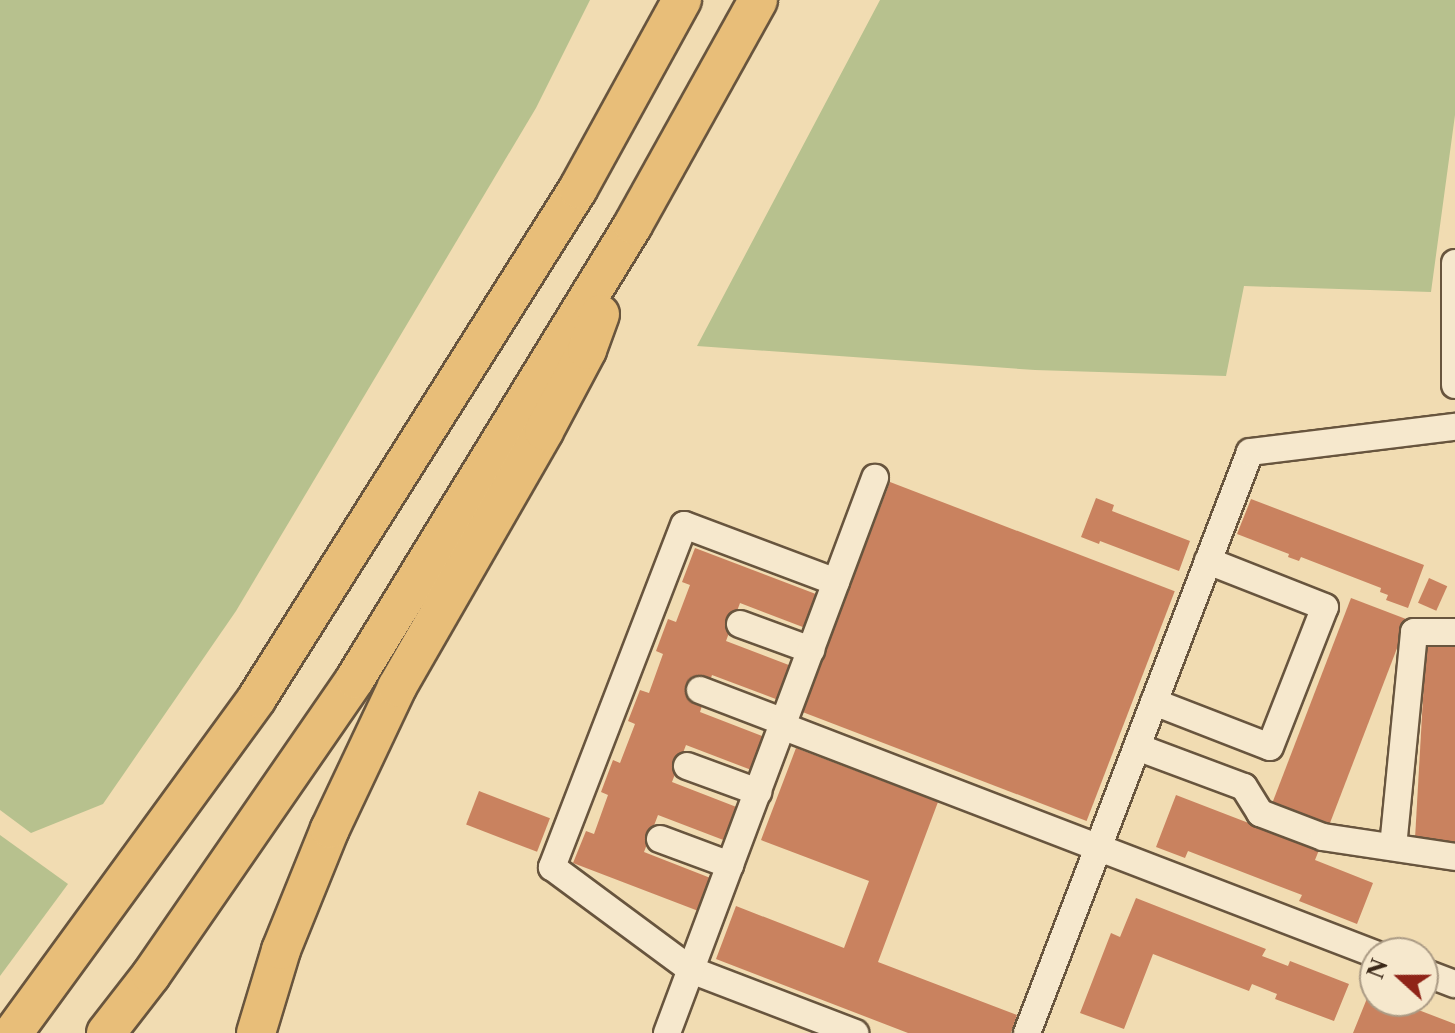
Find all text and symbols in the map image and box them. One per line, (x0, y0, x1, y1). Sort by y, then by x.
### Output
north arrow (1359, 937, 1439, 1017)
text: N (1362, 955, 1394, 983)

